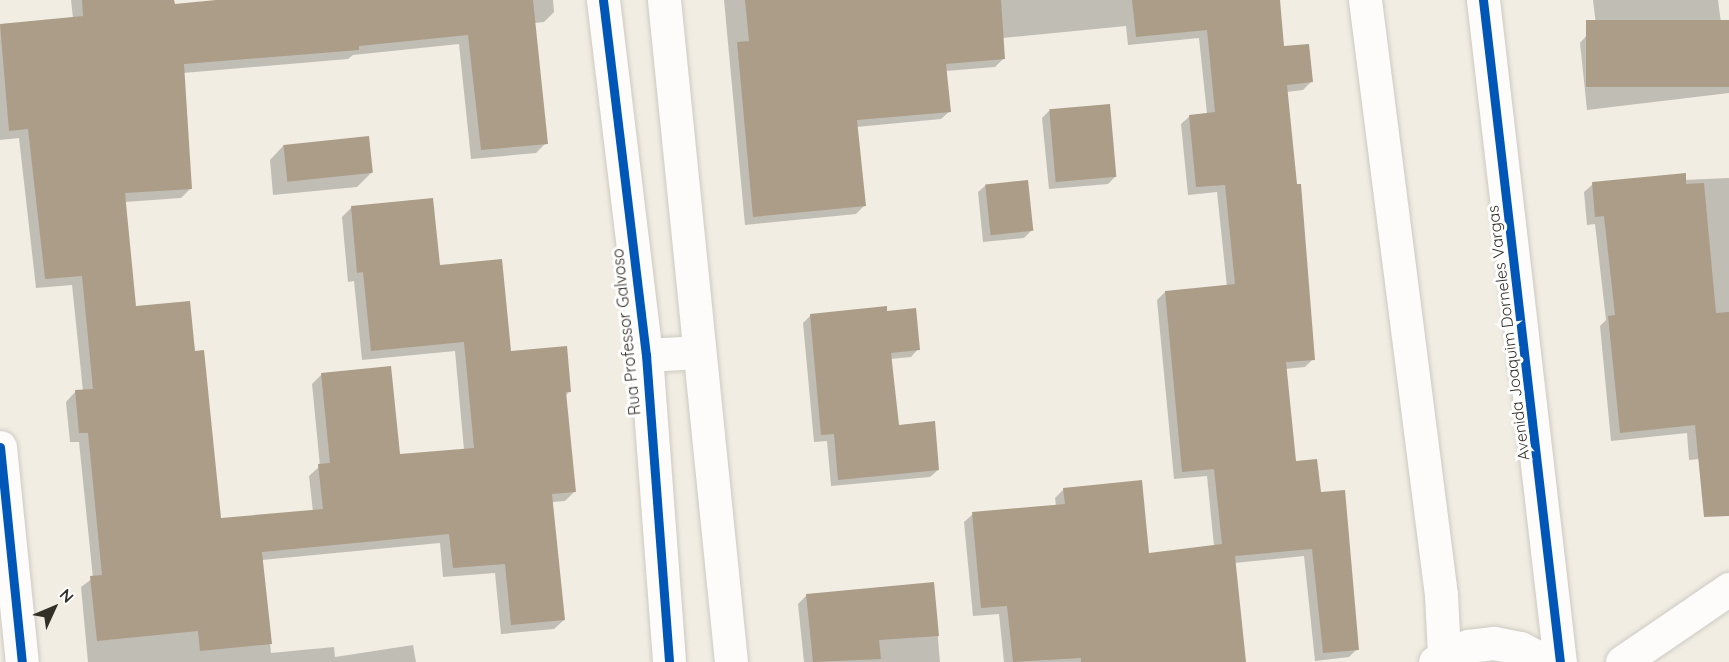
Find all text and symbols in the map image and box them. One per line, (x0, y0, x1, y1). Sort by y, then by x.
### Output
street label: Avenida Joaquim Dorneles Vargas (1483, 204, 1533, 462)
street label: Rua Professor Galvoso (608, 248, 644, 416)
north arrow (24, 578, 84, 638)
text: N (56, 584, 78, 607)

